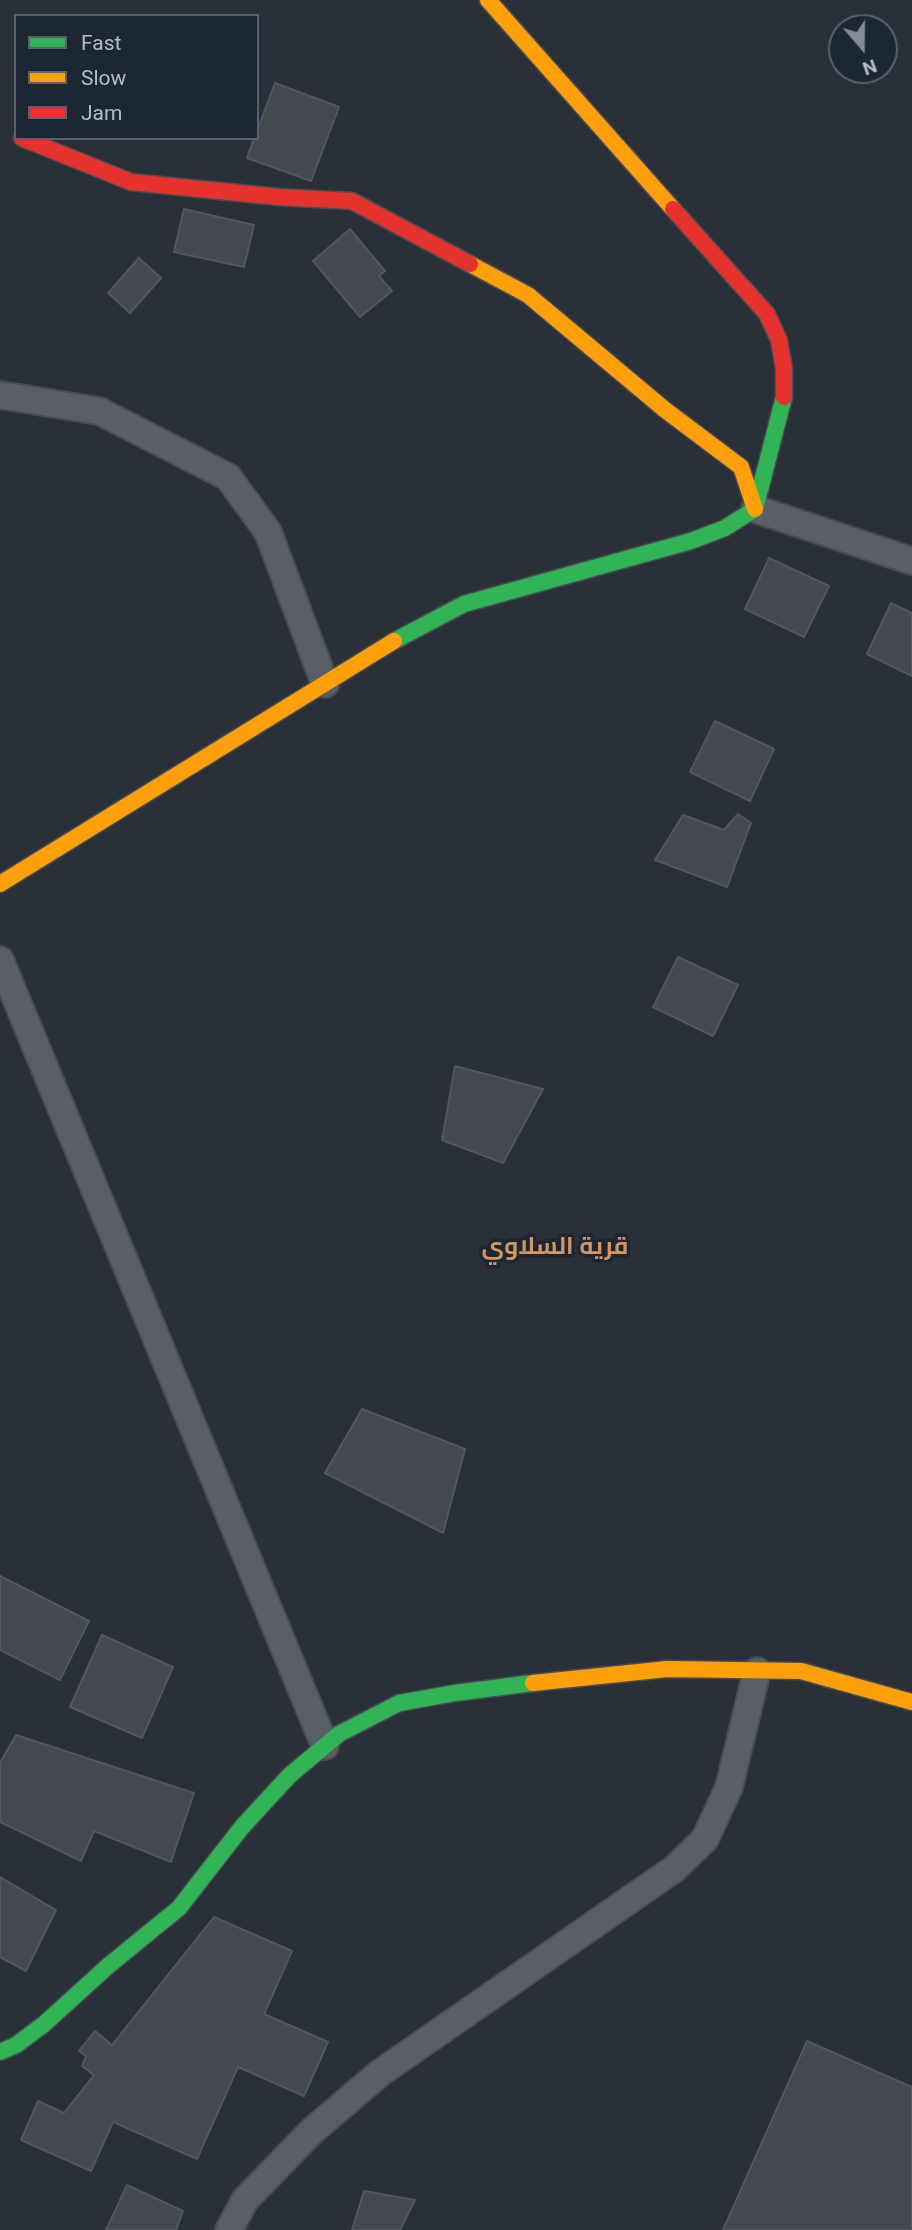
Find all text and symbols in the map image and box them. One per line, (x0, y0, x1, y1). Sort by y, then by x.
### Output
legend (14, 14, 259, 140)
north arrow (828, 14, 898, 84)
text: Fast (81, 31, 121, 55)
text: N (859, 54, 880, 80)
text: Slow (81, 66, 126, 90)
text: Jam (81, 101, 122, 125)
district label: قرية السلاوي (482, 1234, 628, 1262)

